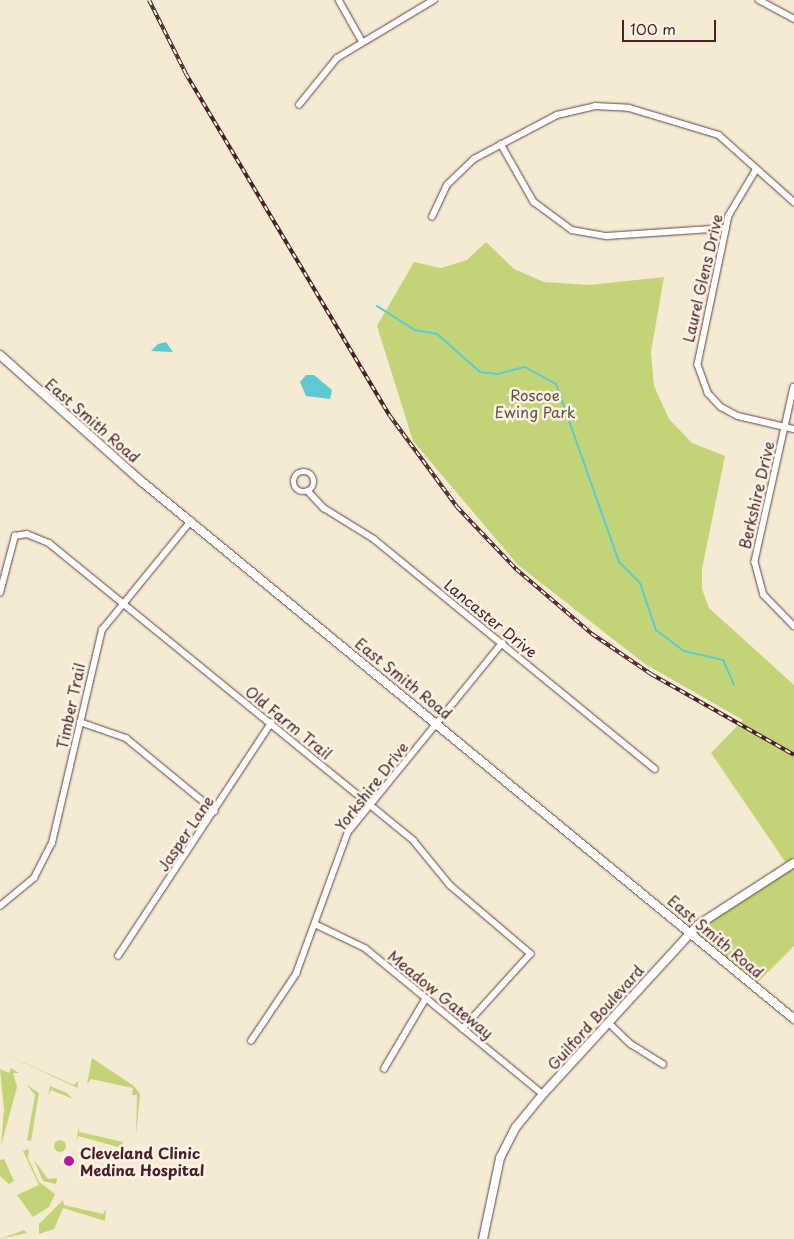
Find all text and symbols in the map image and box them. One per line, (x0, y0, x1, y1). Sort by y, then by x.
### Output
scale bar (624, 10, 718, 42)
text: 100 m (630, 17, 676, 40)
street label: Laurel Glens Drive (678, 212, 726, 344)
street label: East Smith Road (42, 374, 144, 466)
park label: Roscoe Ewing Park (494, 385, 576, 420)
street label: Berkshire Drive (735, 440, 777, 550)
street label: Lancaster Drive (441, 575, 541, 661)
street label: East Smith Road (352, 633, 456, 723)
street label: Timber Trail (52, 660, 88, 752)
street label: Old Farm Trail (242, 682, 336, 762)
street label: Yorkshire Drive (331, 738, 411, 834)
street label: Jasper Lane (153, 792, 217, 874)
street label: East Smith Road (664, 891, 768, 981)
street label: Meadow Gateway (385, 946, 497, 1042)
street label: Guilford Boulevard (543, 961, 647, 1073)
place label: Cleveland Clinic Medina Hospital (80, 1143, 204, 1178)
marker: Cleveland Clinic Medina Hospital (62, 1154, 76, 1168)

